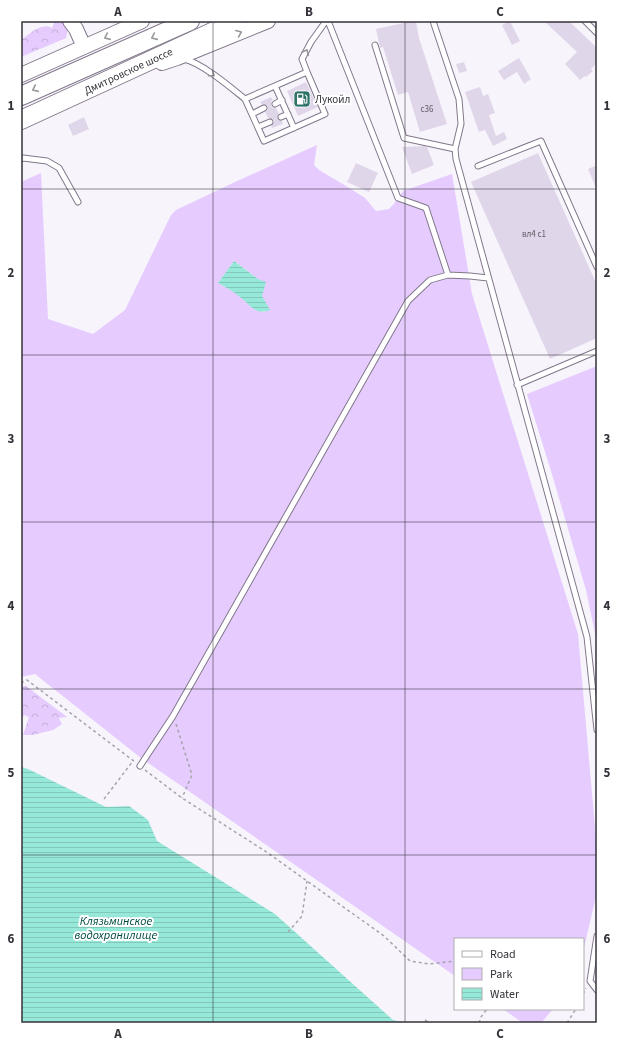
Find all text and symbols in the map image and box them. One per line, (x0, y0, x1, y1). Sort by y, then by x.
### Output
text: A (113, 3, 122, 21)
text: B (305, 3, 313, 21)
text: C (496, 3, 504, 21)
one-way arrow (235, 29, 242, 37)
one-way arrow (103, 32, 111, 40)
one-way arrow (150, 32, 158, 40)
street label: Дмитровское шоссе (81, 43, 176, 98)
one-way arrow (301, 49, 309, 57)
one-way arrow (208, 69, 215, 77)
one-way arrow (32, 85, 39, 93)
fuel station icon: Лукойл (292, 89, 312, 109)
place label: Лукойл (315, 92, 350, 107)
text: 1 (8, 97, 15, 115)
text: 1 (604, 97, 611, 115)
house number: с36 (420, 103, 434, 116)
house number: вл4 с1 (522, 228, 546, 241)
text: 2 (8, 264, 15, 282)
text: 2 (604, 264, 611, 282)
text: 3 (8, 430, 15, 448)
text: 3 (604, 430, 611, 448)
text: 4 (8, 597, 15, 615)
text: 4 (604, 597, 611, 615)
text: 5 (8, 764, 15, 782)
text: 5 (604, 764, 611, 782)
water label: Клязьминское водохранилище (75, 913, 158, 944)
text: 6 (8, 930, 15, 948)
text: 6 (604, 930, 611, 948)
legend (454, 938, 584, 1010)
text: Road (490, 946, 516, 963)
text: Park (490, 966, 512, 983)
text: Water (490, 986, 520, 1003)
text: A (113, 1025, 122, 1043)
text: B (305, 1025, 313, 1043)
text: C (496, 1025, 504, 1043)

